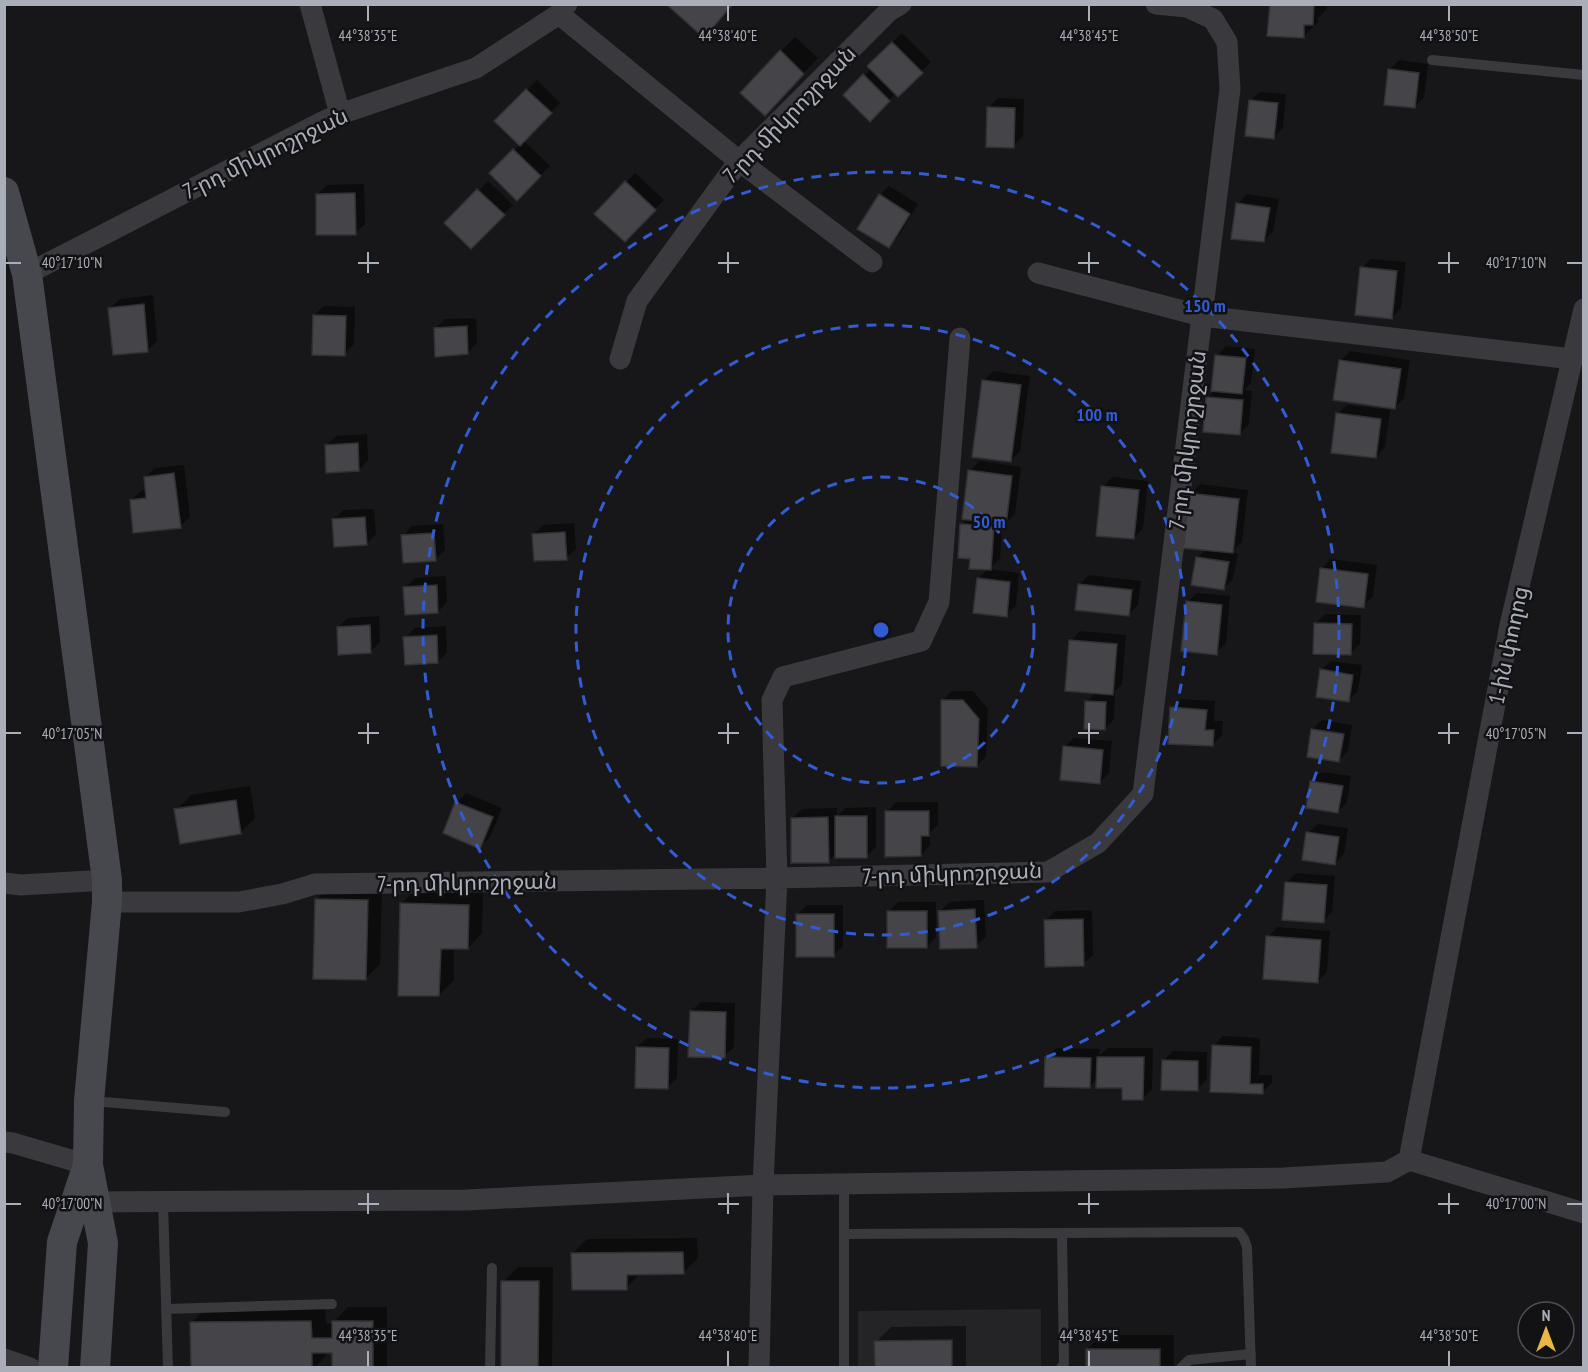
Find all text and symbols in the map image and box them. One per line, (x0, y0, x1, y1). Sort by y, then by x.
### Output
text: 44°38'35"E (338, 26, 398, 45)
text: 44°38'40"E (698, 26, 758, 45)
text: 44°38'45"E (1059, 26, 1119, 45)
text: 44°38'50"E (1419, 26, 1479, 45)
street label: 7-րդ միկրոշրջան (716, 39, 862, 189)
street label: 7-րդ միկրոշրջան (178, 101, 352, 205)
text: 40°17'10"N (42, 253, 102, 272)
text: 40°17'10"N (1486, 253, 1546, 272)
text: 150 m (1184, 294, 1226, 317)
street label: 7-րդ միկրոշրջան (1162, 349, 1212, 531)
text: 100 m (1076, 403, 1118, 426)
text: 50 m (973, 510, 1005, 533)
street label: 1-ին փողոց (1482, 583, 1534, 707)
centre of rings (871, 620, 891, 640)
text: 40°17'05"N (42, 724, 102, 743)
text: 40°17'05"N (1486, 724, 1546, 743)
street label: 7-րդ միկրոշրջան (861, 856, 1043, 890)
street label: 7-րդ միկրոշրջան (377, 866, 557, 898)
text: 40°17'00"N (42, 1194, 102, 1213)
text: 40°17'00"N (1486, 1194, 1546, 1213)
north arrow (1516, 1300, 1576, 1360)
text: N (1542, 1305, 1550, 1325)
text: 44°38'35"E (338, 1326, 398, 1345)
text: 44°38'40"E (698, 1326, 758, 1345)
text: 44°38'45"E (1059, 1326, 1119, 1345)
text: 44°38'50"E (1419, 1326, 1479, 1345)

